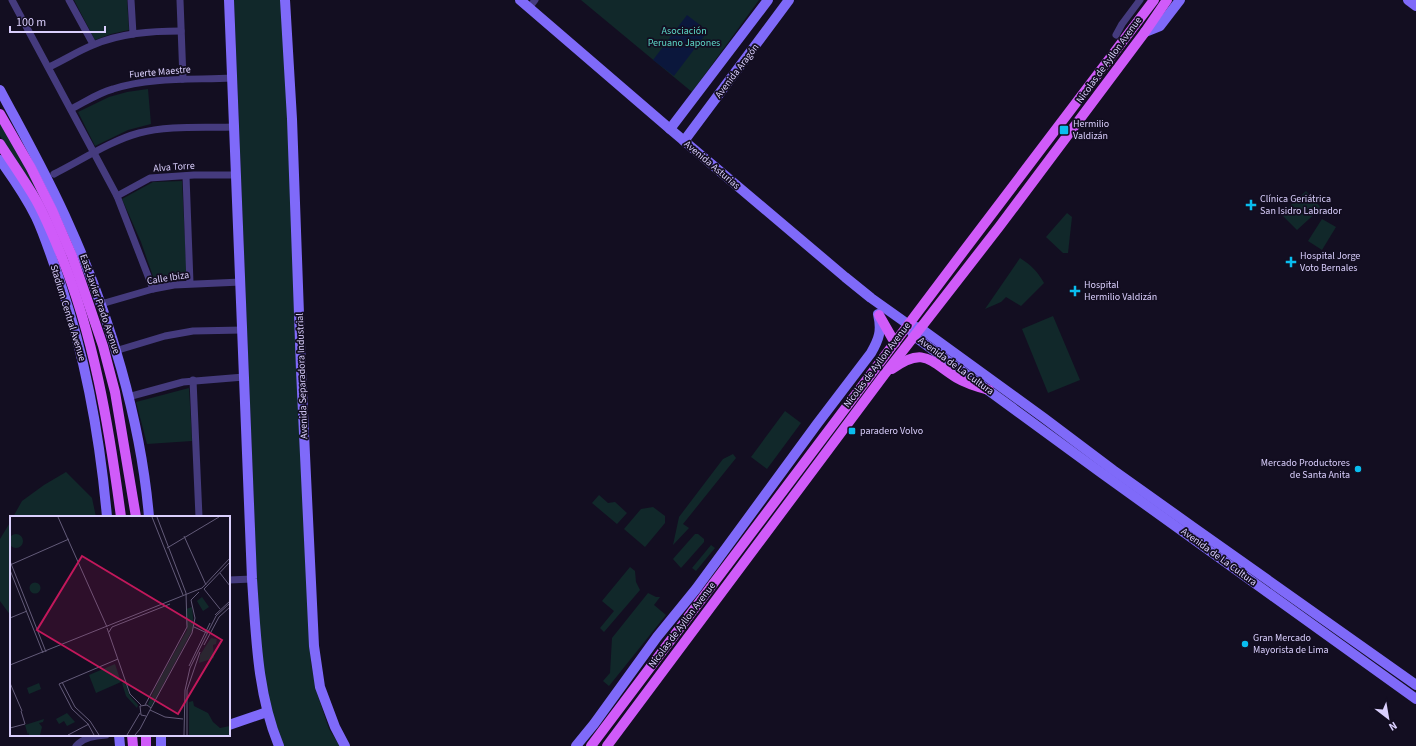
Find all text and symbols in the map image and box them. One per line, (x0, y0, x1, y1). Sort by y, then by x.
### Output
scale bar (10, 8, 105, 34)
text: 100 m (16, 14, 46, 31)
street label: Nicolas de Ayllon Avenue (1073, 14, 1145, 106)
park label: Asociación Peruano Japones (648, 24, 720, 50)
street label: Avenida Aragón (712, 41, 762, 101)
street label: Fuerte Maestre (129, 62, 191, 82)
place label: Hermilio Valdizán (1073, 117, 1109, 143)
marker: Hermilio Valdizán (1058, 124, 1070, 136)
street label: Avenida Asturias (681, 137, 743, 193)
street label: Alva Torre (153, 159, 195, 175)
place label: Clínica Geriátrica San Isidro Labrador (1260, 192, 1342, 218)
marker: Clínica Geriátrica San Isidro Labrador (1245, 199, 1257, 211)
place label: Hospital Jorge Voto Bernales (1300, 249, 1360, 275)
street label: East Javier Prado Avenue (76, 252, 124, 356)
marker: Hospital Jorge Voto Bernales (1285, 256, 1297, 268)
street label: Stadium Central Avenue (47, 263, 89, 363)
street label: Calle Ibiza (146, 268, 190, 288)
place label: Hospital Hermilio Valdizán (1084, 278, 1157, 304)
marker: Hospital Hermilio Valdizán (1069, 285, 1081, 297)
street label: Avenida Separadora Industrial (293, 312, 311, 439)
street label: Nicolas de Ayllon Avenue (840, 319, 914, 411)
street label: Avenida de La Cultura (915, 334, 997, 398)
place label: paradero Volvo (860, 424, 923, 438)
marker: paradero Volvo (847, 426, 857, 436)
place label: Mercado Productores de Santa Anita (1261, 456, 1350, 482)
marker: Mercado Productores de Santa Anita (1353, 464, 1363, 474)
inset map (10, 516, 230, 736)
street label: Avenida de La Cultura (1178, 525, 1260, 589)
street label: Nicolas de Ayllon Avenue (645, 579, 719, 671)
place label: Gran Mercado Mayorista de Lima (1253, 631, 1329, 657)
marker: Gran Mercado Mayorista de Lima (1240, 639, 1250, 649)
north arrow (1368, 698, 1408, 738)
text: N (1386, 718, 1400, 734)

